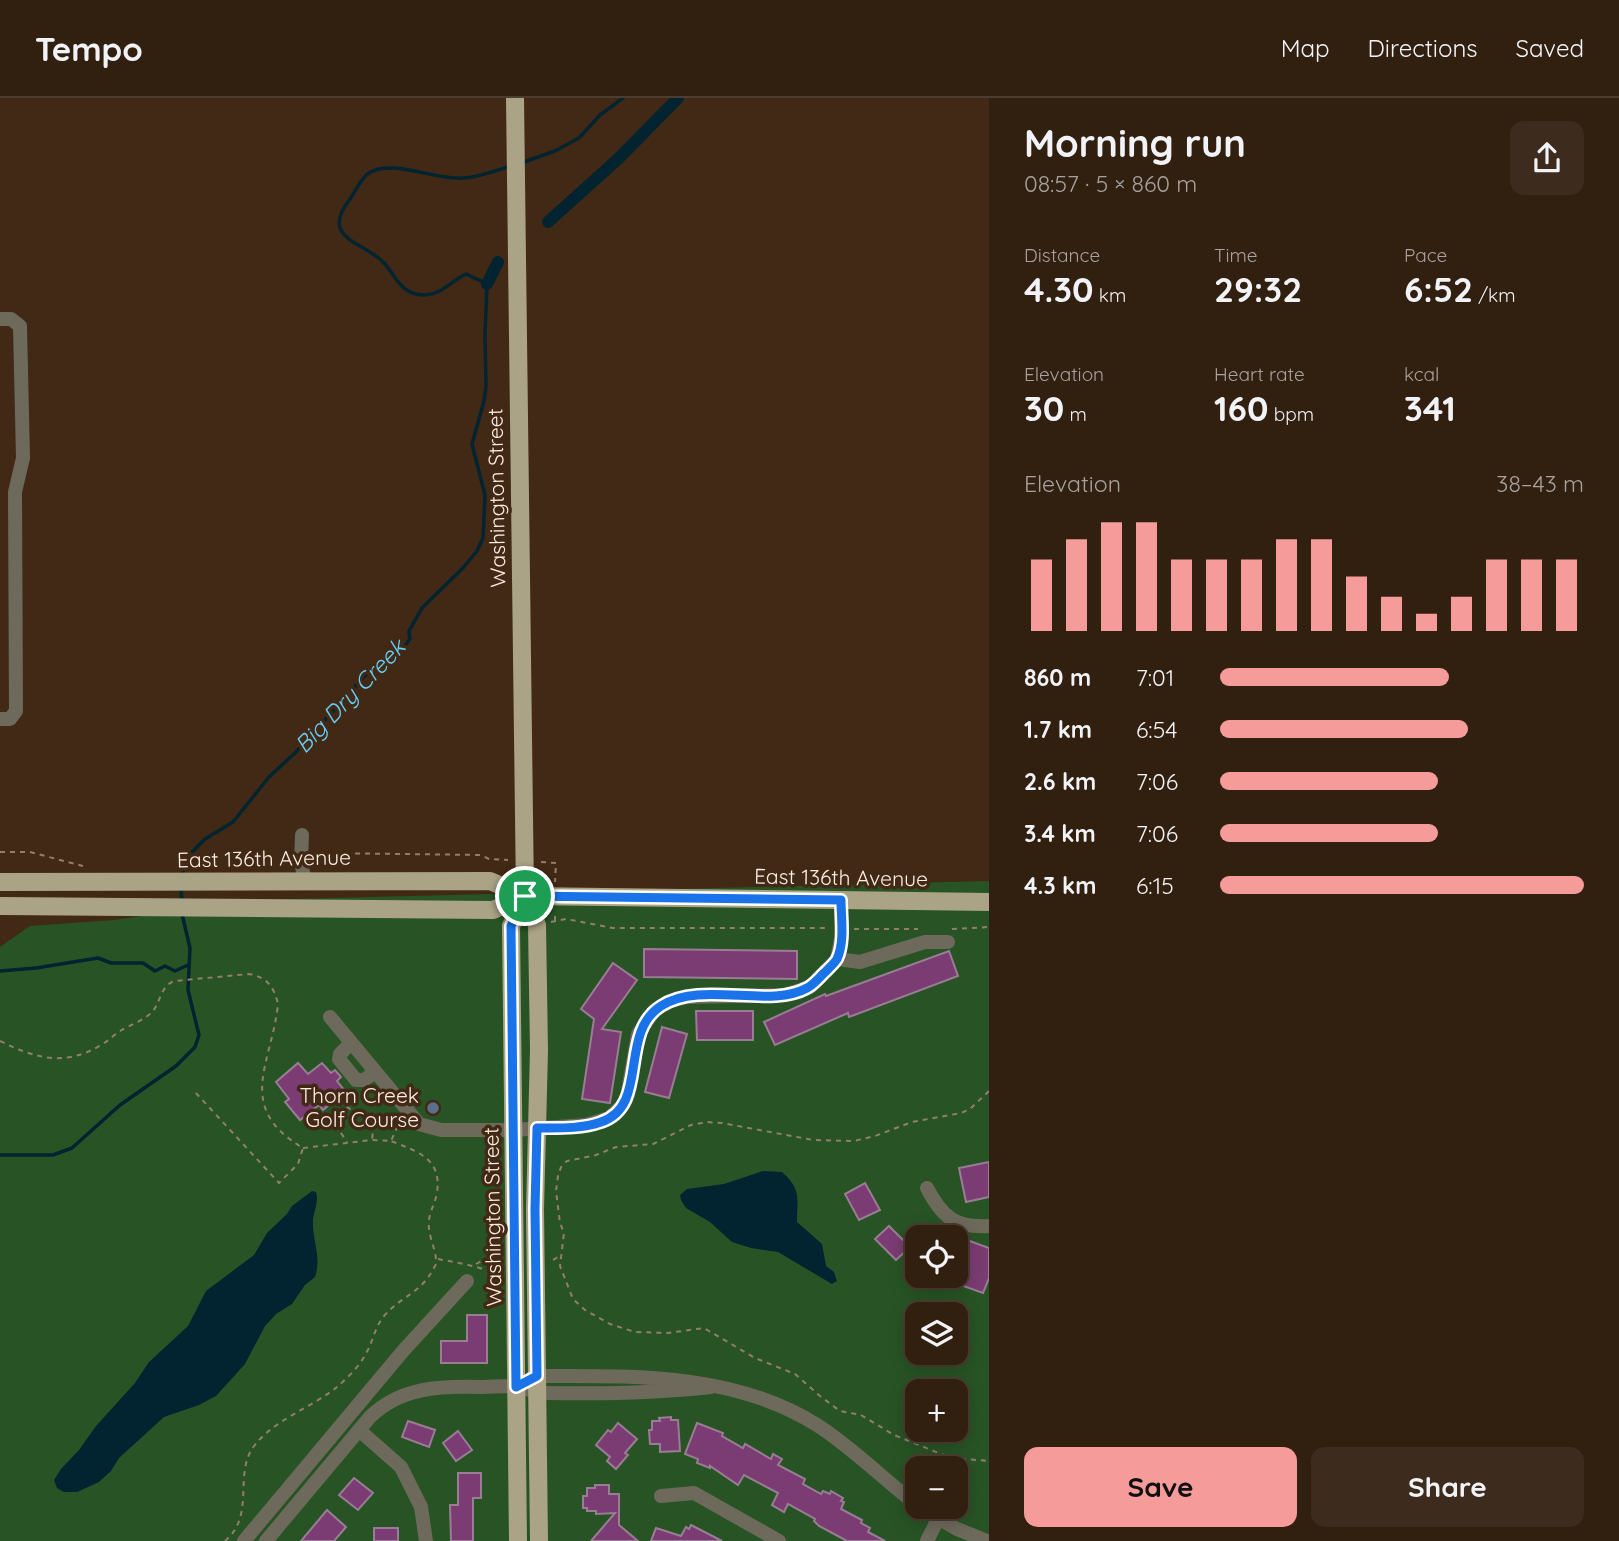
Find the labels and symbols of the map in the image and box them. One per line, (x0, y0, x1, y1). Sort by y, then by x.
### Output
street label: Washington Street (481, 408, 511, 588)
water label: Big Dry Creek (288, 632, 412, 759)
street label: East 136th Avenue (177, 843, 351, 873)
street label: East 136th Avenue (754, 862, 928, 892)
pin (495, 866, 555, 926)
place label: Thorn Creek Golf Course (299, 1082, 419, 1132)
marker: Thorn Creek Golf Course (425, 1100, 441, 1116)
street label: Washington Street (477, 1127, 507, 1307)

